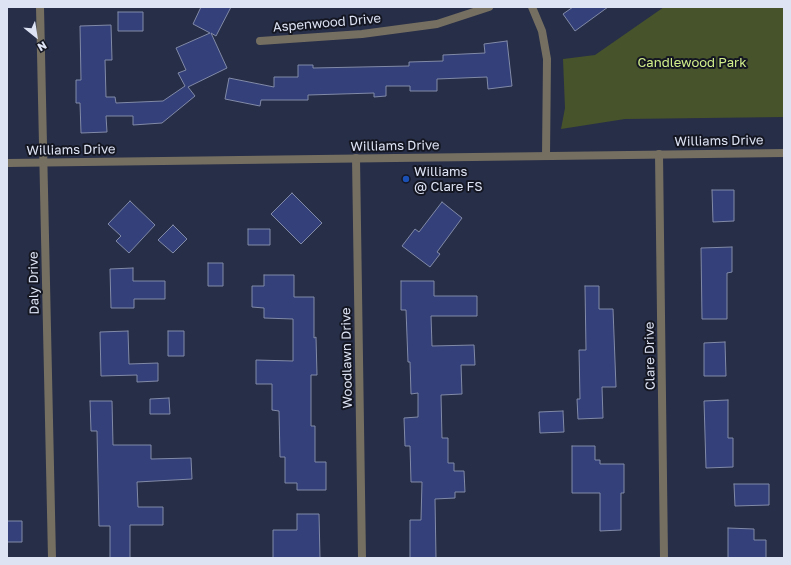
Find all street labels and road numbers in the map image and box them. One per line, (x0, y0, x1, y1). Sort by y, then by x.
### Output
street label: Aspenwood Drive (272, 11, 382, 35)
street label: Williams Drive (674, 132, 764, 150)
street label: Williams Drive (350, 137, 440, 155)
street label: Williams Drive (26, 141, 116, 159)
street label: Daly Drive (26, 251, 42, 315)
street label: Woodlawn Drive (338, 307, 356, 409)
street label: Clare Drive (642, 322, 658, 390)

